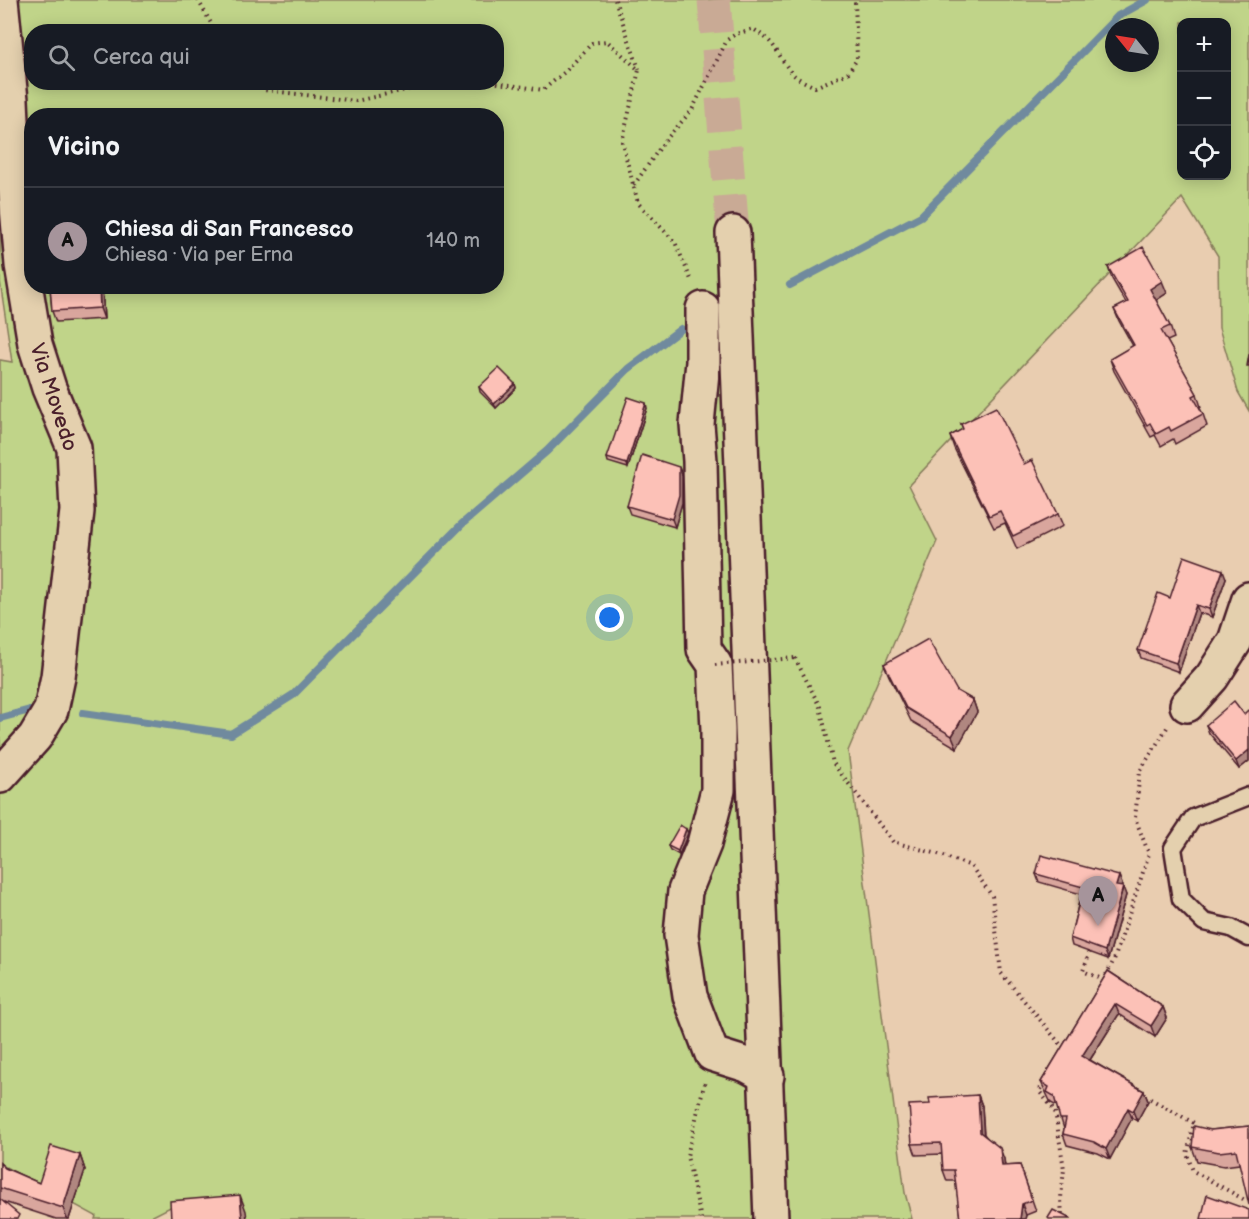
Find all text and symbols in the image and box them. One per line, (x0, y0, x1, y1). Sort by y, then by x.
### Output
north arrow (1105, 18, 1159, 72)
map controls (1177, 18, 1231, 180)
button: + (1177, 18, 1231, 72)
search box (24, 24, 504, 90)
icon: search (45, 41, 78, 74)
text: Cerca qui (93, 44, 190, 71)
button: − (1177, 72, 1231, 126)
button: locate (1177, 126, 1231, 180)
text: Vicino (48, 132, 120, 163)
text: Chiesa di San Francesco (105, 216, 354, 243)
text: A (61, 229, 74, 253)
text: 140 m (426, 229, 480, 253)
text: Chiesa · Via per Erna (105, 243, 293, 267)
street label: Via Movedo (24, 340, 83, 454)
your location (595, 603, 624, 632)
pin: A (1078, 876, 1118, 926)

